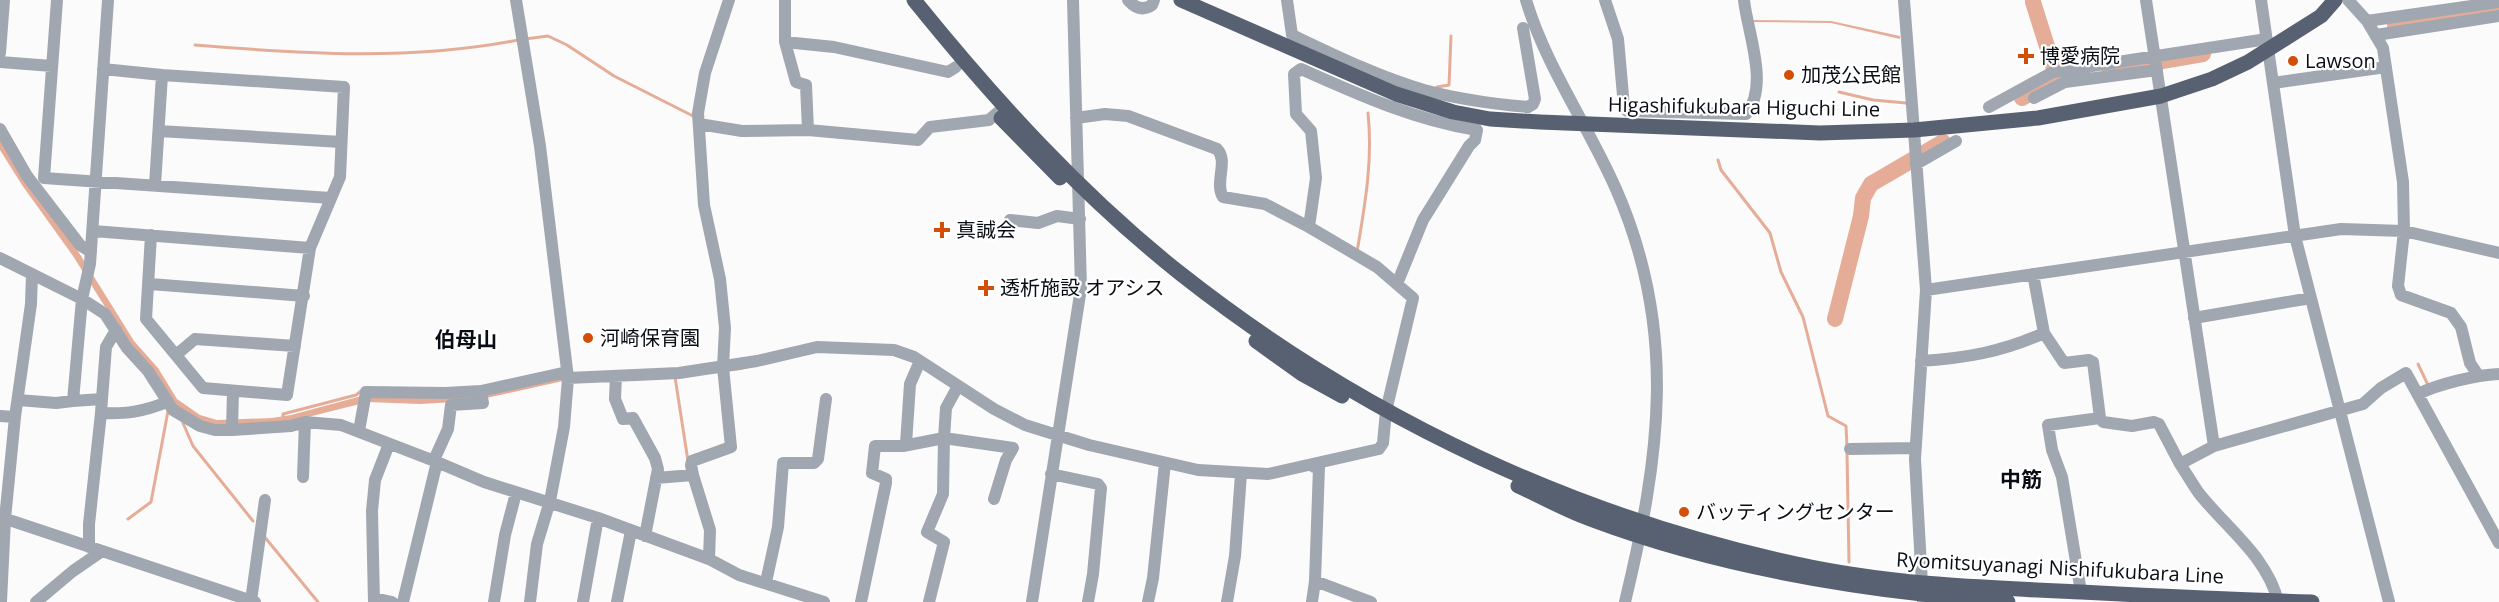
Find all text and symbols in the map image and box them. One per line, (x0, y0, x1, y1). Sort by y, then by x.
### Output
place label: 博愛病院 (2040, 42, 2120, 69)
marker: 博愛病院 (2017, 47, 2035, 65)
place label: Lawson (2305, 47, 2376, 74)
marker: Lawson (2286, 54, 2300, 68)
place label: 加茂公民館 (1801, 61, 1901, 88)
marker: 加茂公民館 (1782, 68, 1796, 82)
street label: Higashifukubara Higuchi Line (1608, 91, 1880, 122)
place label: 真誠会 (956, 216, 1016, 243)
marker: 真誠会 (933, 221, 951, 239)
place label: 透析施設 オアシス (1000, 274, 1164, 301)
marker: 透析施設 オアシス (977, 279, 995, 297)
place label: 河崎保育園 (600, 324, 700, 351)
district label: 伯母山 (435, 325, 498, 353)
marker: 河崎保育園 (581, 331, 595, 345)
district label: 中筋 (2000, 465, 2042, 493)
place label: バッティングセンター (1696, 498, 1895, 525)
marker: バッティングセンター (1677, 505, 1691, 519)
street label: Ryomitsuyanagi Nishifukubara Line (1896, 545, 2225, 590)

